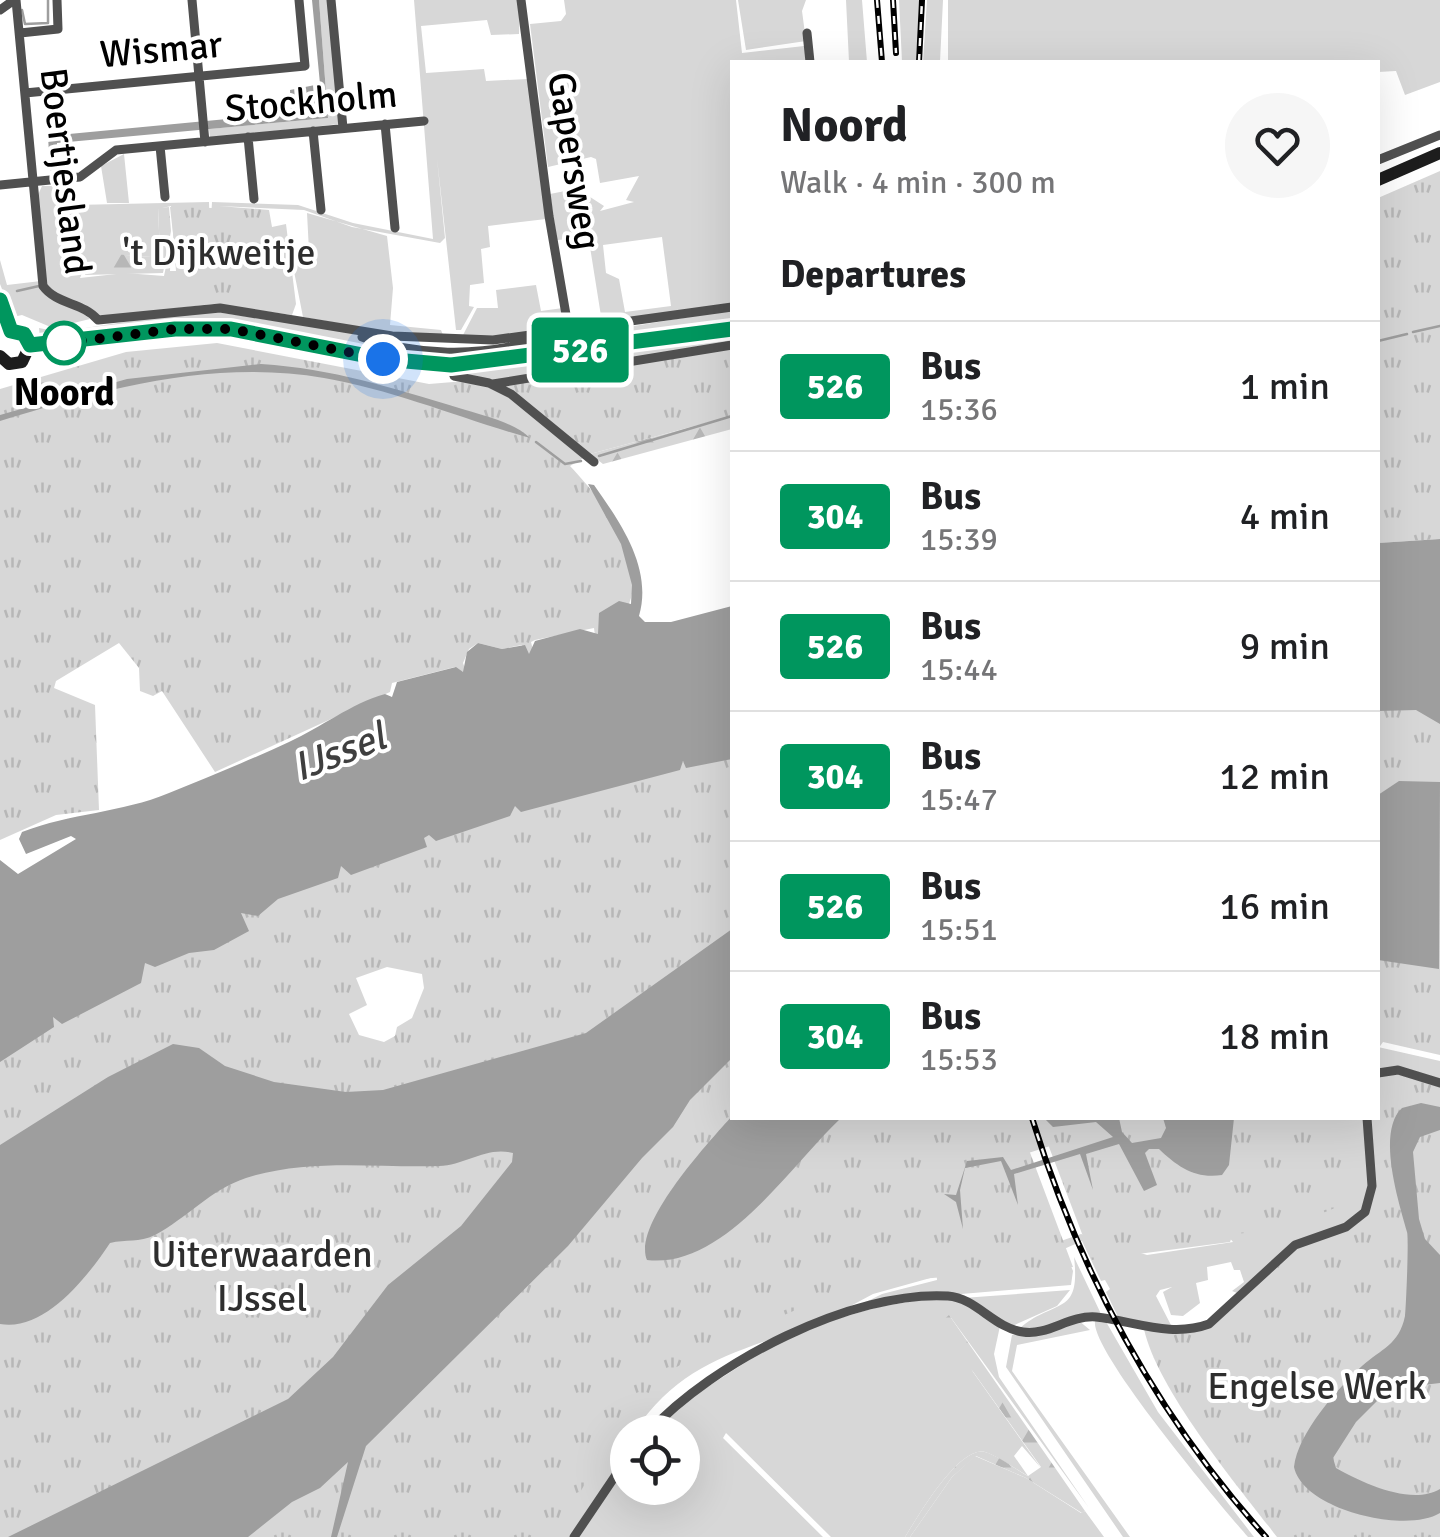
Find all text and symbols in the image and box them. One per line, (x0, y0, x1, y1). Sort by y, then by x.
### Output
street label: Wismar (98, 21, 224, 78)
street label: Boertjesland (30, 65, 101, 277)
street label: Gapersweg (537, 69, 612, 253)
street label: Stockholm (223, 71, 399, 132)
button: heart (1225, 93, 1330, 198)
text: Noord (780, 96, 908, 155)
text: Walk · 4 min · 300 m (780, 163, 1056, 202)
park label: 't Dijkweitje (122, 229, 316, 276)
text: Departures (780, 251, 966, 298)
line badge: 526 (522, 318, 638, 382)
marker: Noord (43, 322, 85, 364)
text: 526 (552, 329, 608, 372)
your location (358, 334, 408, 384)
text: Bus (920, 343, 981, 390)
text: 1 min (1240, 363, 1330, 410)
text: 526 (807, 365, 863, 408)
place label: Noord (13, 369, 115, 416)
text: 15:36 (920, 390, 998, 429)
text: Bus (920, 473, 981, 520)
text: 4 min (1240, 493, 1330, 540)
text: 304 (807, 495, 863, 538)
text: 15:39 (920, 520, 998, 559)
text: Bus (920, 603, 981, 650)
text: 9 min (1240, 623, 1330, 670)
text: 526 (807, 625, 863, 668)
text: 15:44 (920, 650, 998, 689)
water label: IJssel (286, 710, 396, 792)
text: Bus (920, 733, 981, 780)
text: 12 min (1219, 753, 1330, 800)
text: 304 (807, 755, 863, 798)
text: 15:47 (920, 780, 998, 819)
text: Bus (920, 863, 981, 910)
text: 16 min (1219, 883, 1330, 930)
text: 526 (807, 885, 863, 928)
text: 15:51 (920, 910, 998, 949)
text: Bus (920, 993, 981, 1040)
text: 18 min (1219, 1013, 1330, 1060)
text: 304 (807, 1015, 863, 1058)
text: 15:53 (920, 1040, 998, 1079)
park label: Uiterwaarden IJssel (151, 1231, 373, 1322)
park label: Engelse Werk (1207, 1363, 1427, 1410)
map controls (610, 1415, 700, 1505)
button: locate (610, 1415, 700, 1505)

